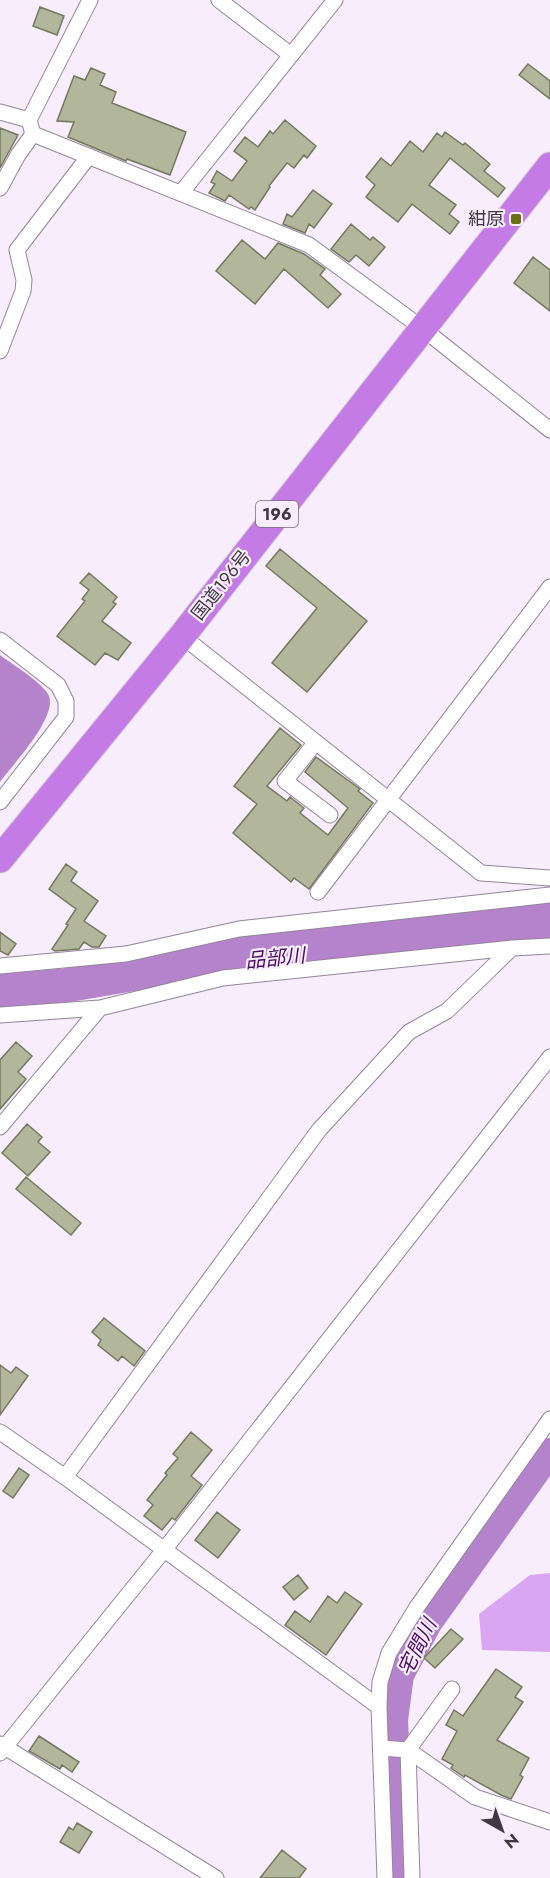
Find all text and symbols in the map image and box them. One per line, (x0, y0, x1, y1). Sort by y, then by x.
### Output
place label: 紺原 (468, 206, 504, 232)
marker: 紺原 (509, 212, 523, 226)
road number: 196 (256, 501, 298, 527)
street label: 国道196号 (185, 544, 257, 626)
water label: 品部川 (244, 941, 308, 976)
water label: 宅間川 (391, 1612, 445, 1681)
north arrow (472, 1800, 532, 1860)
text: N (499, 1828, 524, 1854)

